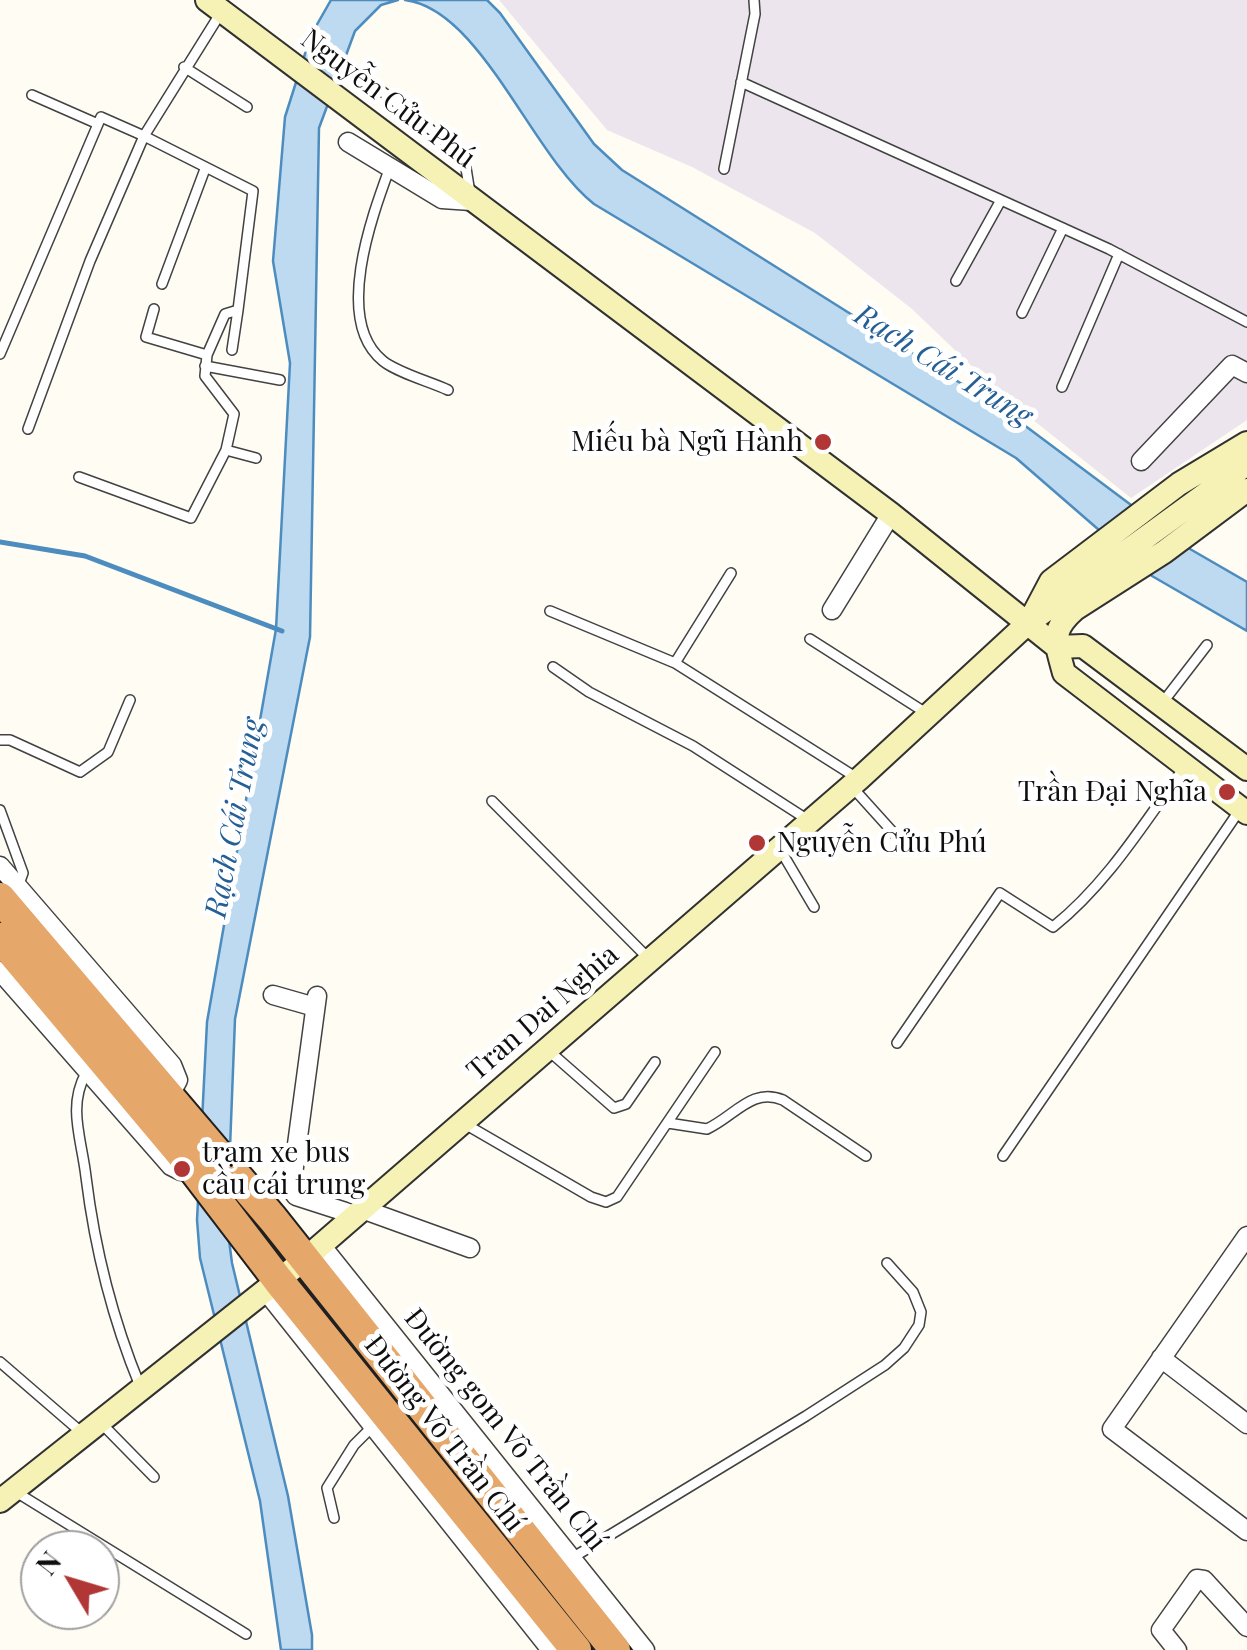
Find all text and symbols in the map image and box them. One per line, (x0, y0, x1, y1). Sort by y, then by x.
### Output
street label: Nguyễn Cửu Phú (294, 22, 482, 176)
water label: Rạch Cái Trung (848, 297, 1038, 435)
place label: Miếu bà Ngũ Hành (571, 425, 803, 459)
marker: Miếu bà Ngũ Hành (812, 431, 834, 453)
water label: Rạch Cái Trung (198, 715, 272, 921)
place label: Trần Đại Nghĩa (1018, 775, 1207, 809)
marker: Trần Đại Nghĩa (1216, 781, 1238, 803)
place label: Nguyễn Cửu Phú (777, 826, 987, 860)
marker: Nguyễn Cửu Phú (746, 832, 768, 854)
street label: Tran Dai Nghia (461, 938, 625, 1088)
place label: trạm xe bus cầu cái trung (202, 1136, 365, 1202)
marker: trạm xe bus cầu cái trung (171, 1158, 193, 1180)
street label: Đường gom Võ Trần Chí (397, 1302, 613, 1558)
street label: Đường Võ Trần Chí (357, 1329, 531, 1539)
north arrow (20, 1530, 120, 1630)
text: N (27, 1543, 68, 1582)

